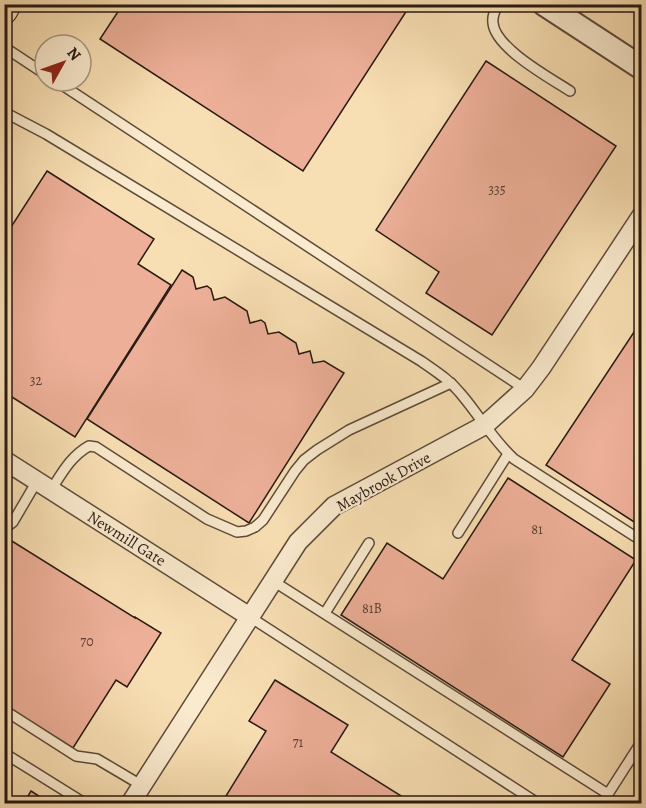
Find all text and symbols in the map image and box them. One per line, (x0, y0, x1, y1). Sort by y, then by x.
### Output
north arrow (33, 33, 93, 93)
text: N (62, 42, 86, 66)
house number: 335 (488, 180, 506, 199)
house number: 32 (30, 371, 43, 390)
street label: Maybrook Drive (332, 447, 435, 517)
street label: Newmill Gate (83, 506, 170, 572)
house number: 81 (531, 520, 543, 539)
house number: 81B (362, 599, 382, 618)
house number: 70 (80, 632, 94, 651)
house number: 71 (293, 733, 304, 752)

